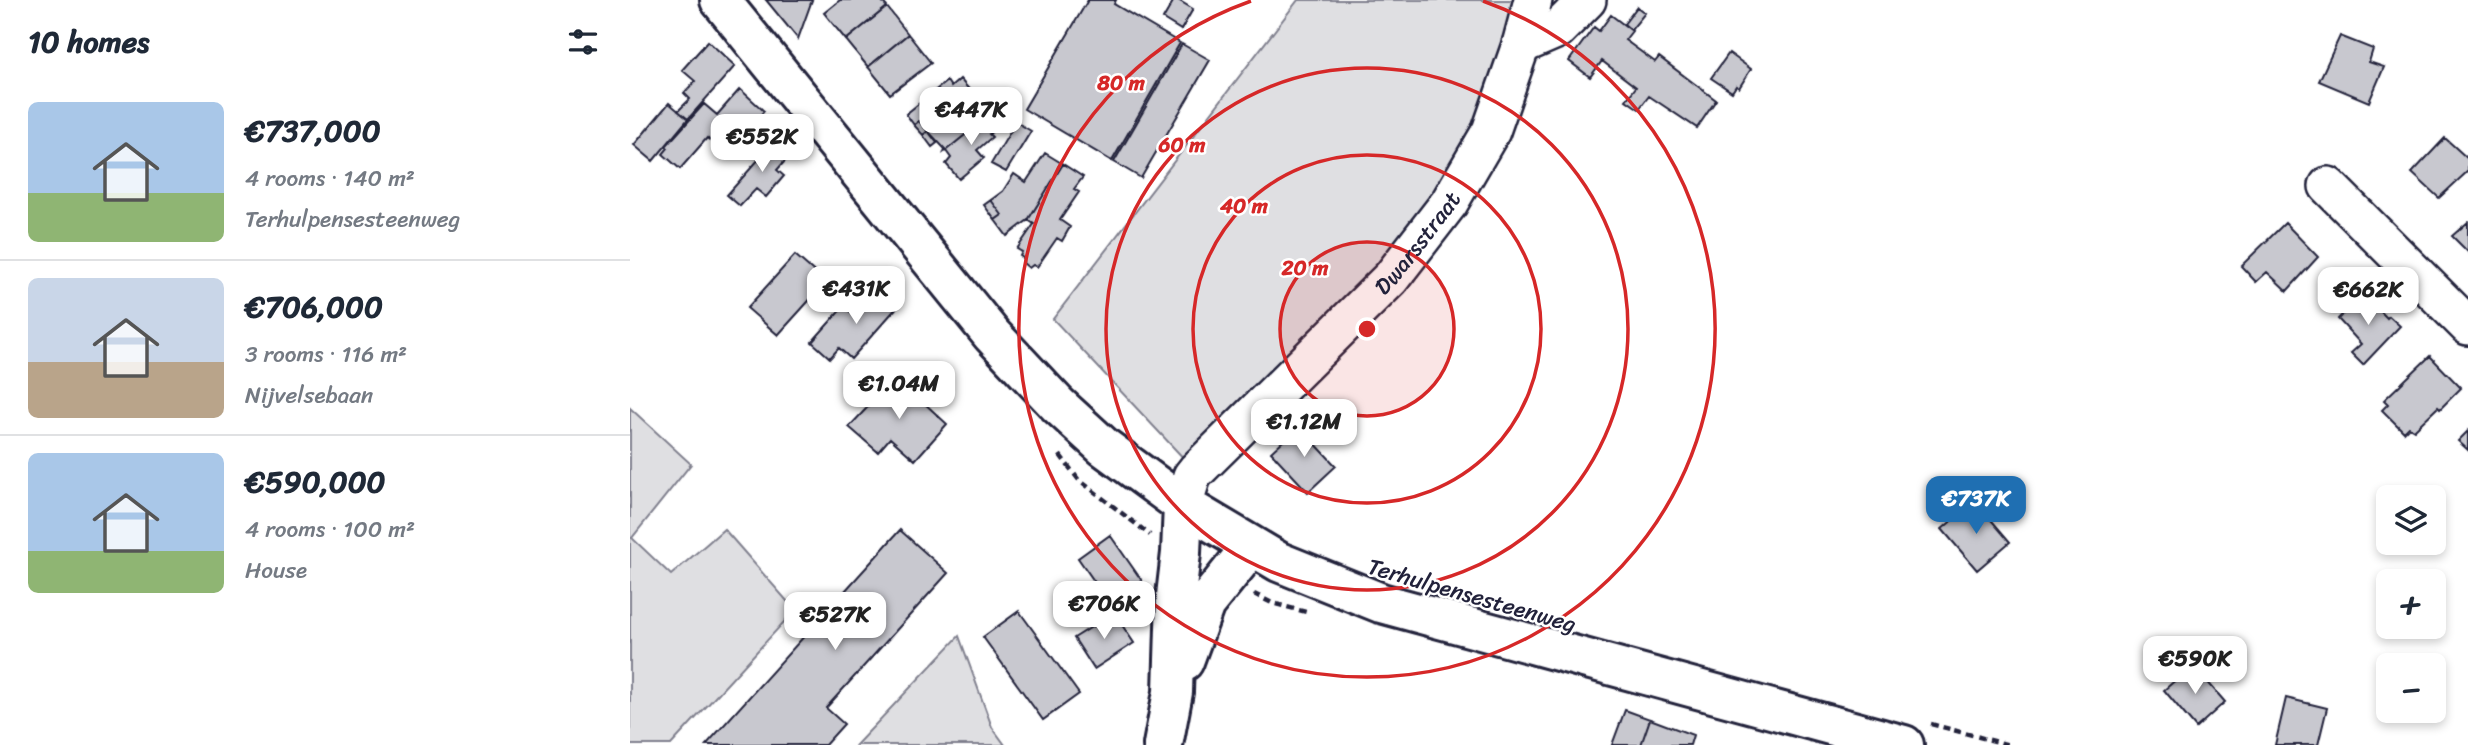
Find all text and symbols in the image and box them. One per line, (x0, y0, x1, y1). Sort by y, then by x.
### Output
text: 10 homes (28, 15, 149, 69)
icon: filters (564, 23, 602, 61)
text: 80 m (1096, 64, 1146, 102)
pin: €447K (922, 88, 1020, 147)
text: €447K (935, 89, 1007, 130)
text: €737,000 (245, 104, 381, 158)
pin: €552K (713, 114, 811, 174)
text: €552K (727, 116, 797, 157)
text: 60 m (1158, 126, 1206, 164)
icon: home (84, 130, 168, 214)
text: 4 rooms · 140 m² (245, 158, 415, 199)
street label: Dwarsstraat (1364, 184, 1473, 305)
text: 40 m (1219, 187, 1269, 225)
text: Terhulpensesteenweg (245, 199, 460, 240)
text: 20 m (1281, 249, 1329, 287)
pin: €431K (807, 266, 905, 326)
text: €431K (823, 268, 889, 309)
pin: €662K (2319, 268, 2417, 327)
text: €662K (2334, 269, 2402, 310)
text: €706,000 (245, 280, 383, 334)
icon: home (84, 306, 168, 390)
centre of rings (1355, 317, 1379, 341)
text: 3 rooms · 116 m² (245, 334, 407, 375)
pin: €1.04M (842, 362, 956, 421)
text: €1.04M (859, 363, 939, 404)
text: Nijvelsebaan (245, 375, 373, 416)
pin: €1.12M (1247, 400, 1361, 459)
text: €1.12M (1267, 401, 1341, 442)
text: €590,000 (245, 455, 386, 509)
pin: €737K (1927, 476, 2025, 536)
text: €737K (1942, 478, 2010, 519)
icon: home (84, 481, 168, 565)
map controls (2376, 485, 2446, 723)
button: layers (2376, 485, 2446, 555)
text: 4 rooms · 100 m² (245, 509, 415, 550)
street label: Terhulpensesteenweg (1363, 546, 1581, 645)
text: House (245, 550, 307, 591)
button: + (2376, 569, 2446, 639)
pin: €706K (1055, 582, 1153, 641)
text: €706K (1069, 583, 1139, 624)
pin: €527K (786, 592, 884, 652)
text: €527K (800, 594, 870, 635)
pin: €590K (2146, 636, 2244, 696)
text: €590K (2159, 638, 2231, 679)
button: − (2376, 653, 2446, 723)

